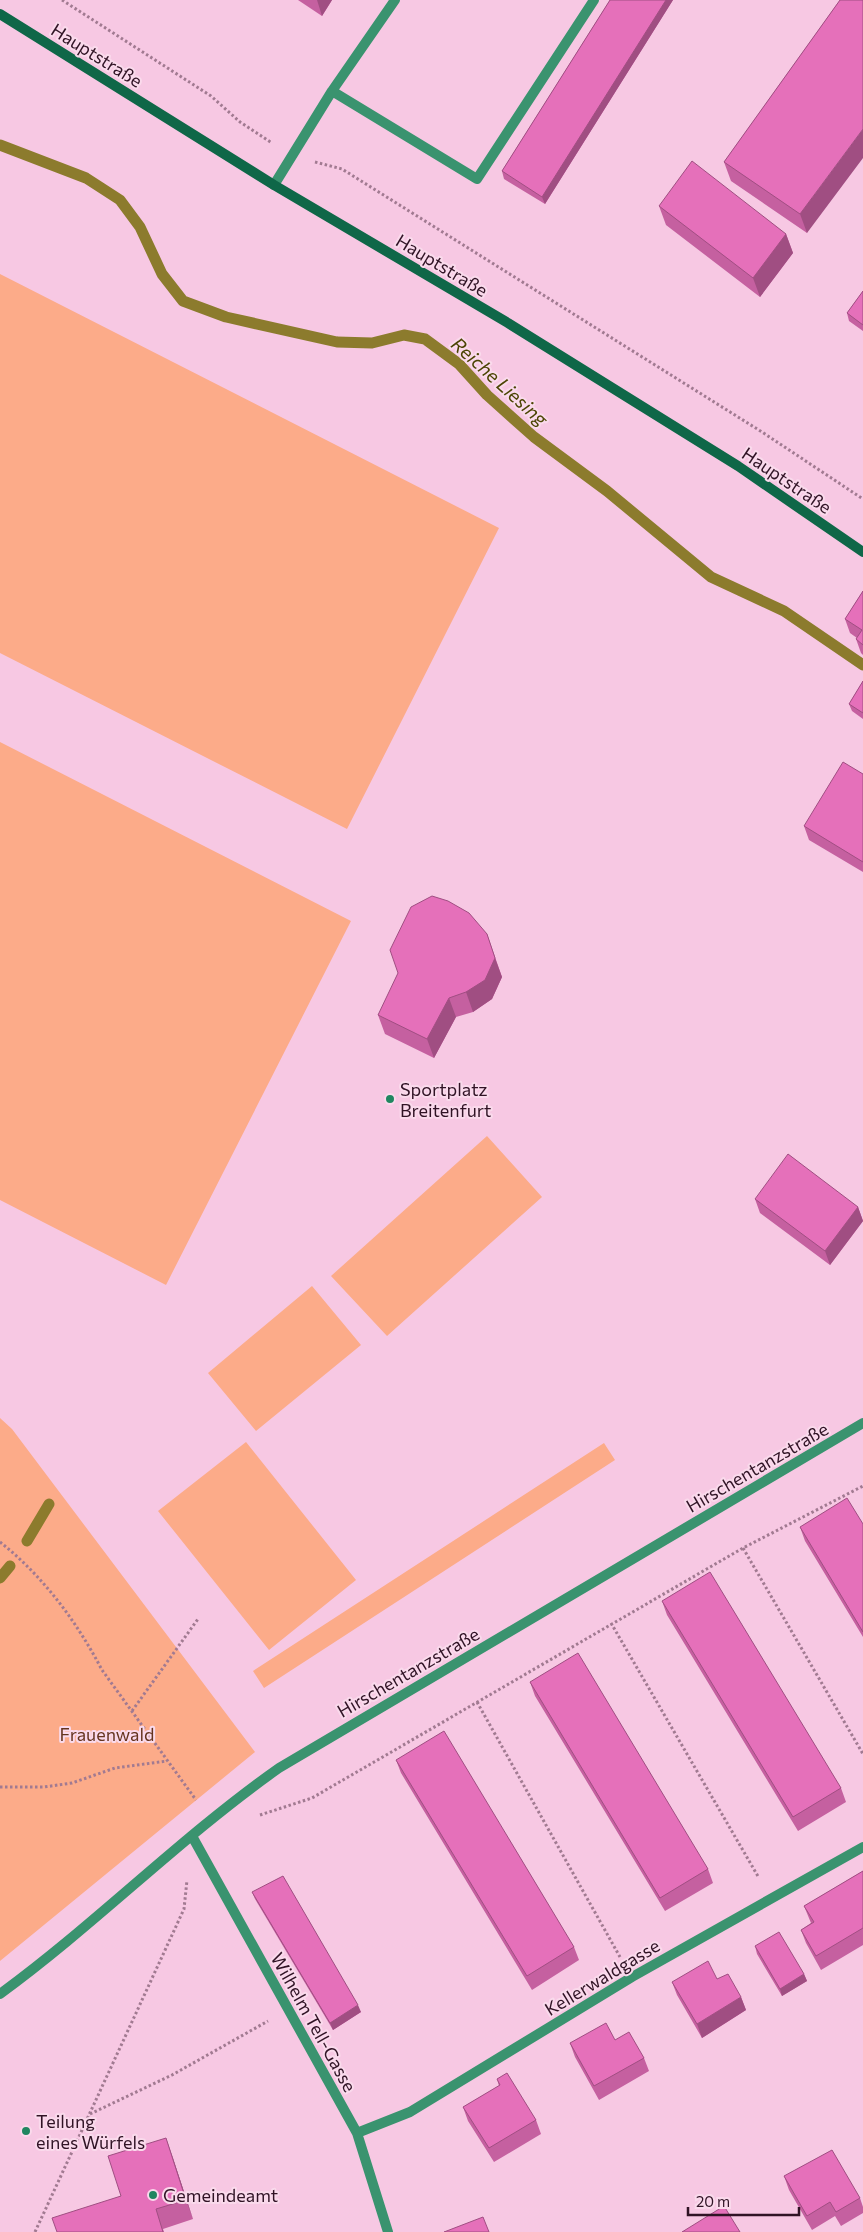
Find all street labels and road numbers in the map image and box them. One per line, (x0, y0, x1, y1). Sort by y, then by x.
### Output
street label: Hauptstraße (47, 18, 147, 92)
street label: Hauptstraße (392, 229, 492, 301)
street label: Hauptstraße (738, 442, 836, 518)
street label: Hirschentanzstraße (682, 1417, 832, 1517)
street label: Hirschentanzstraße (333, 1622, 483, 1722)
street label: Kellerwaldgasse (541, 1934, 663, 2020)
street label: Wilhelm Tell-Gasse (267, 1948, 361, 2096)

